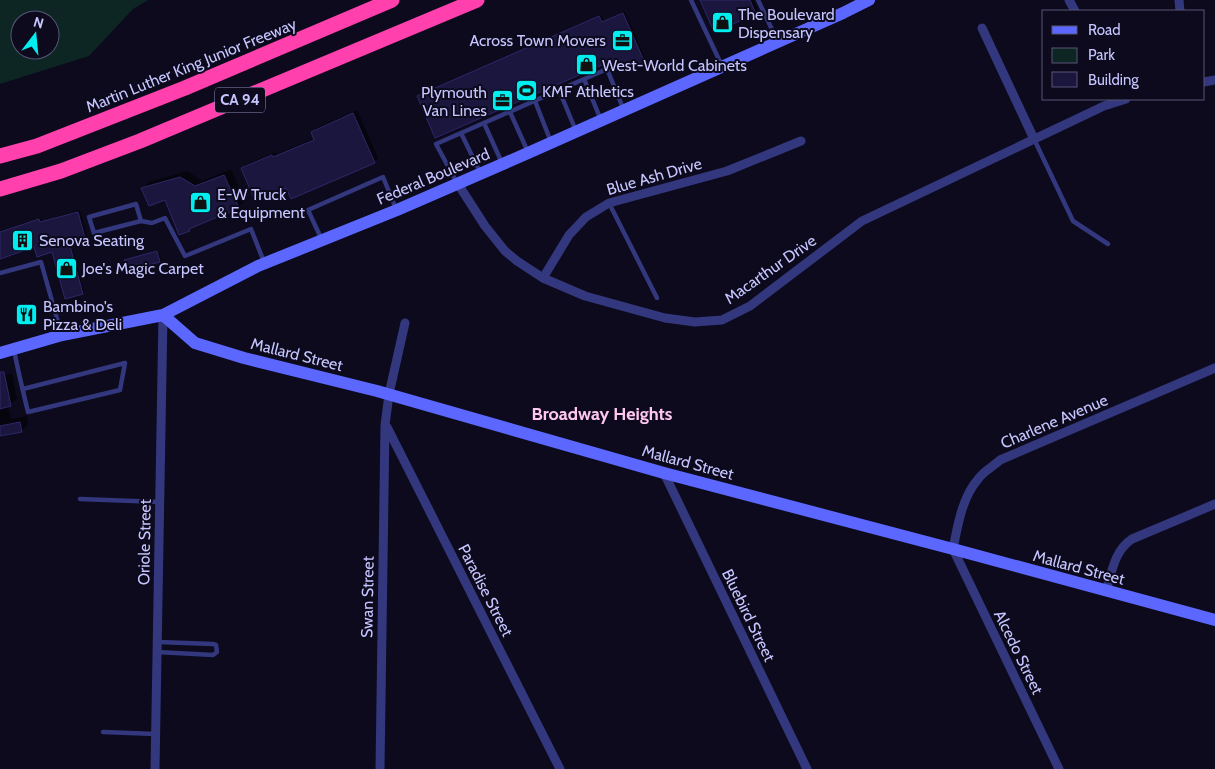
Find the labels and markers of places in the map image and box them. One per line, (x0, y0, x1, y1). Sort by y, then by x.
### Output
place label: The Boulevard Dispensary (738, 5, 835, 42)
shop icon: The Boulevard Dispensary (710, 11, 734, 35)
office icon: Across Town Movers (610, 28, 634, 52)
place label: Across Town Movers (469, 31, 606, 50)
shop icon: West-World Cabinets (574, 53, 598, 77)
place label: West-World Cabinets (602, 56, 747, 75)
sports icon: KMF Athletics (514, 79, 538, 103)
place label: KMF Athletics (542, 82, 634, 101)
place label: Plymouth Van Lines (421, 83, 487, 120)
office icon: Plymouth Van Lines (491, 89, 515, 113)
place label: E-W Truck & Equipment (217, 185, 306, 222)
shop icon: E-W Truck & Equipment (189, 191, 213, 215)
building icon: Senova Seating (11, 228, 35, 252)
place label: Senova Seating (39, 231, 145, 250)
shop icon: Joe's Magic Carpet (54, 256, 78, 280)
place label: Joe's Magic Carpet (81, 259, 204, 278)
place label: Bambino's Pizza & Deli (43, 297, 122, 334)
restaurant icon: Bambino's Pizza & Deli (15, 303, 39, 327)

